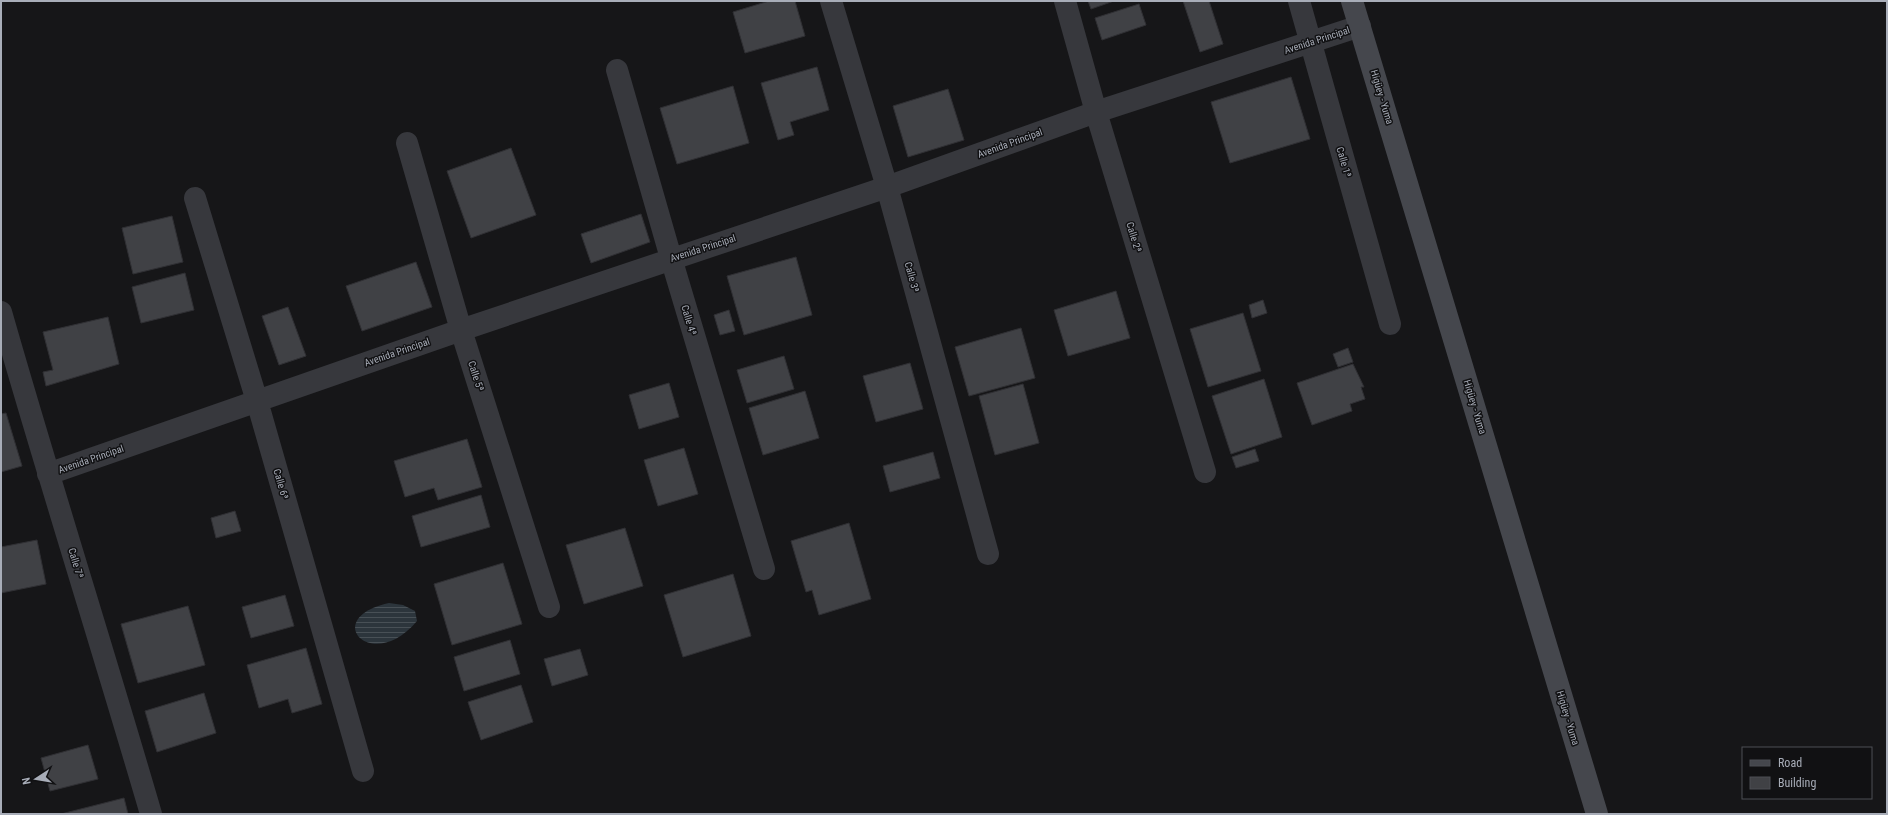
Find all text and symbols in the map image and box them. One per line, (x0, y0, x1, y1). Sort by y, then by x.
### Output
street label: Avenida Principal (1283, 24, 1351, 56)
street label: Higüey - Yuma (1369, 68, 1396, 126)
street label: Avenida Principal (976, 126, 1044, 160)
street label: Calle 1ª (1334, 146, 1354, 178)
street label: Calle 2ª (1124, 221, 1144, 253)
street label: Avenida Principal (669, 232, 737, 264)
street label: Calle 3ª (903, 261, 921, 293)
street label: Calle 4ª (679, 304, 699, 336)
street label: Avenida Principal (363, 336, 431, 368)
street label: Calle 5ª (466, 360, 486, 392)
street label: Higüey - Yuma (1462, 378, 1489, 436)
street label: Avenida Principal (57, 443, 125, 475)
street label: Calle 6ª (271, 468, 291, 500)
street label: Calle 7ª (66, 547, 86, 579)
street label: Higüey - Yuma (1555, 689, 1582, 747)
legend (1742, 747, 1872, 799)
text: Road (1778, 756, 1802, 770)
north arrow (16, 759, 56, 799)
text: N (20, 776, 34, 786)
text: Building (1778, 776, 1816, 790)

